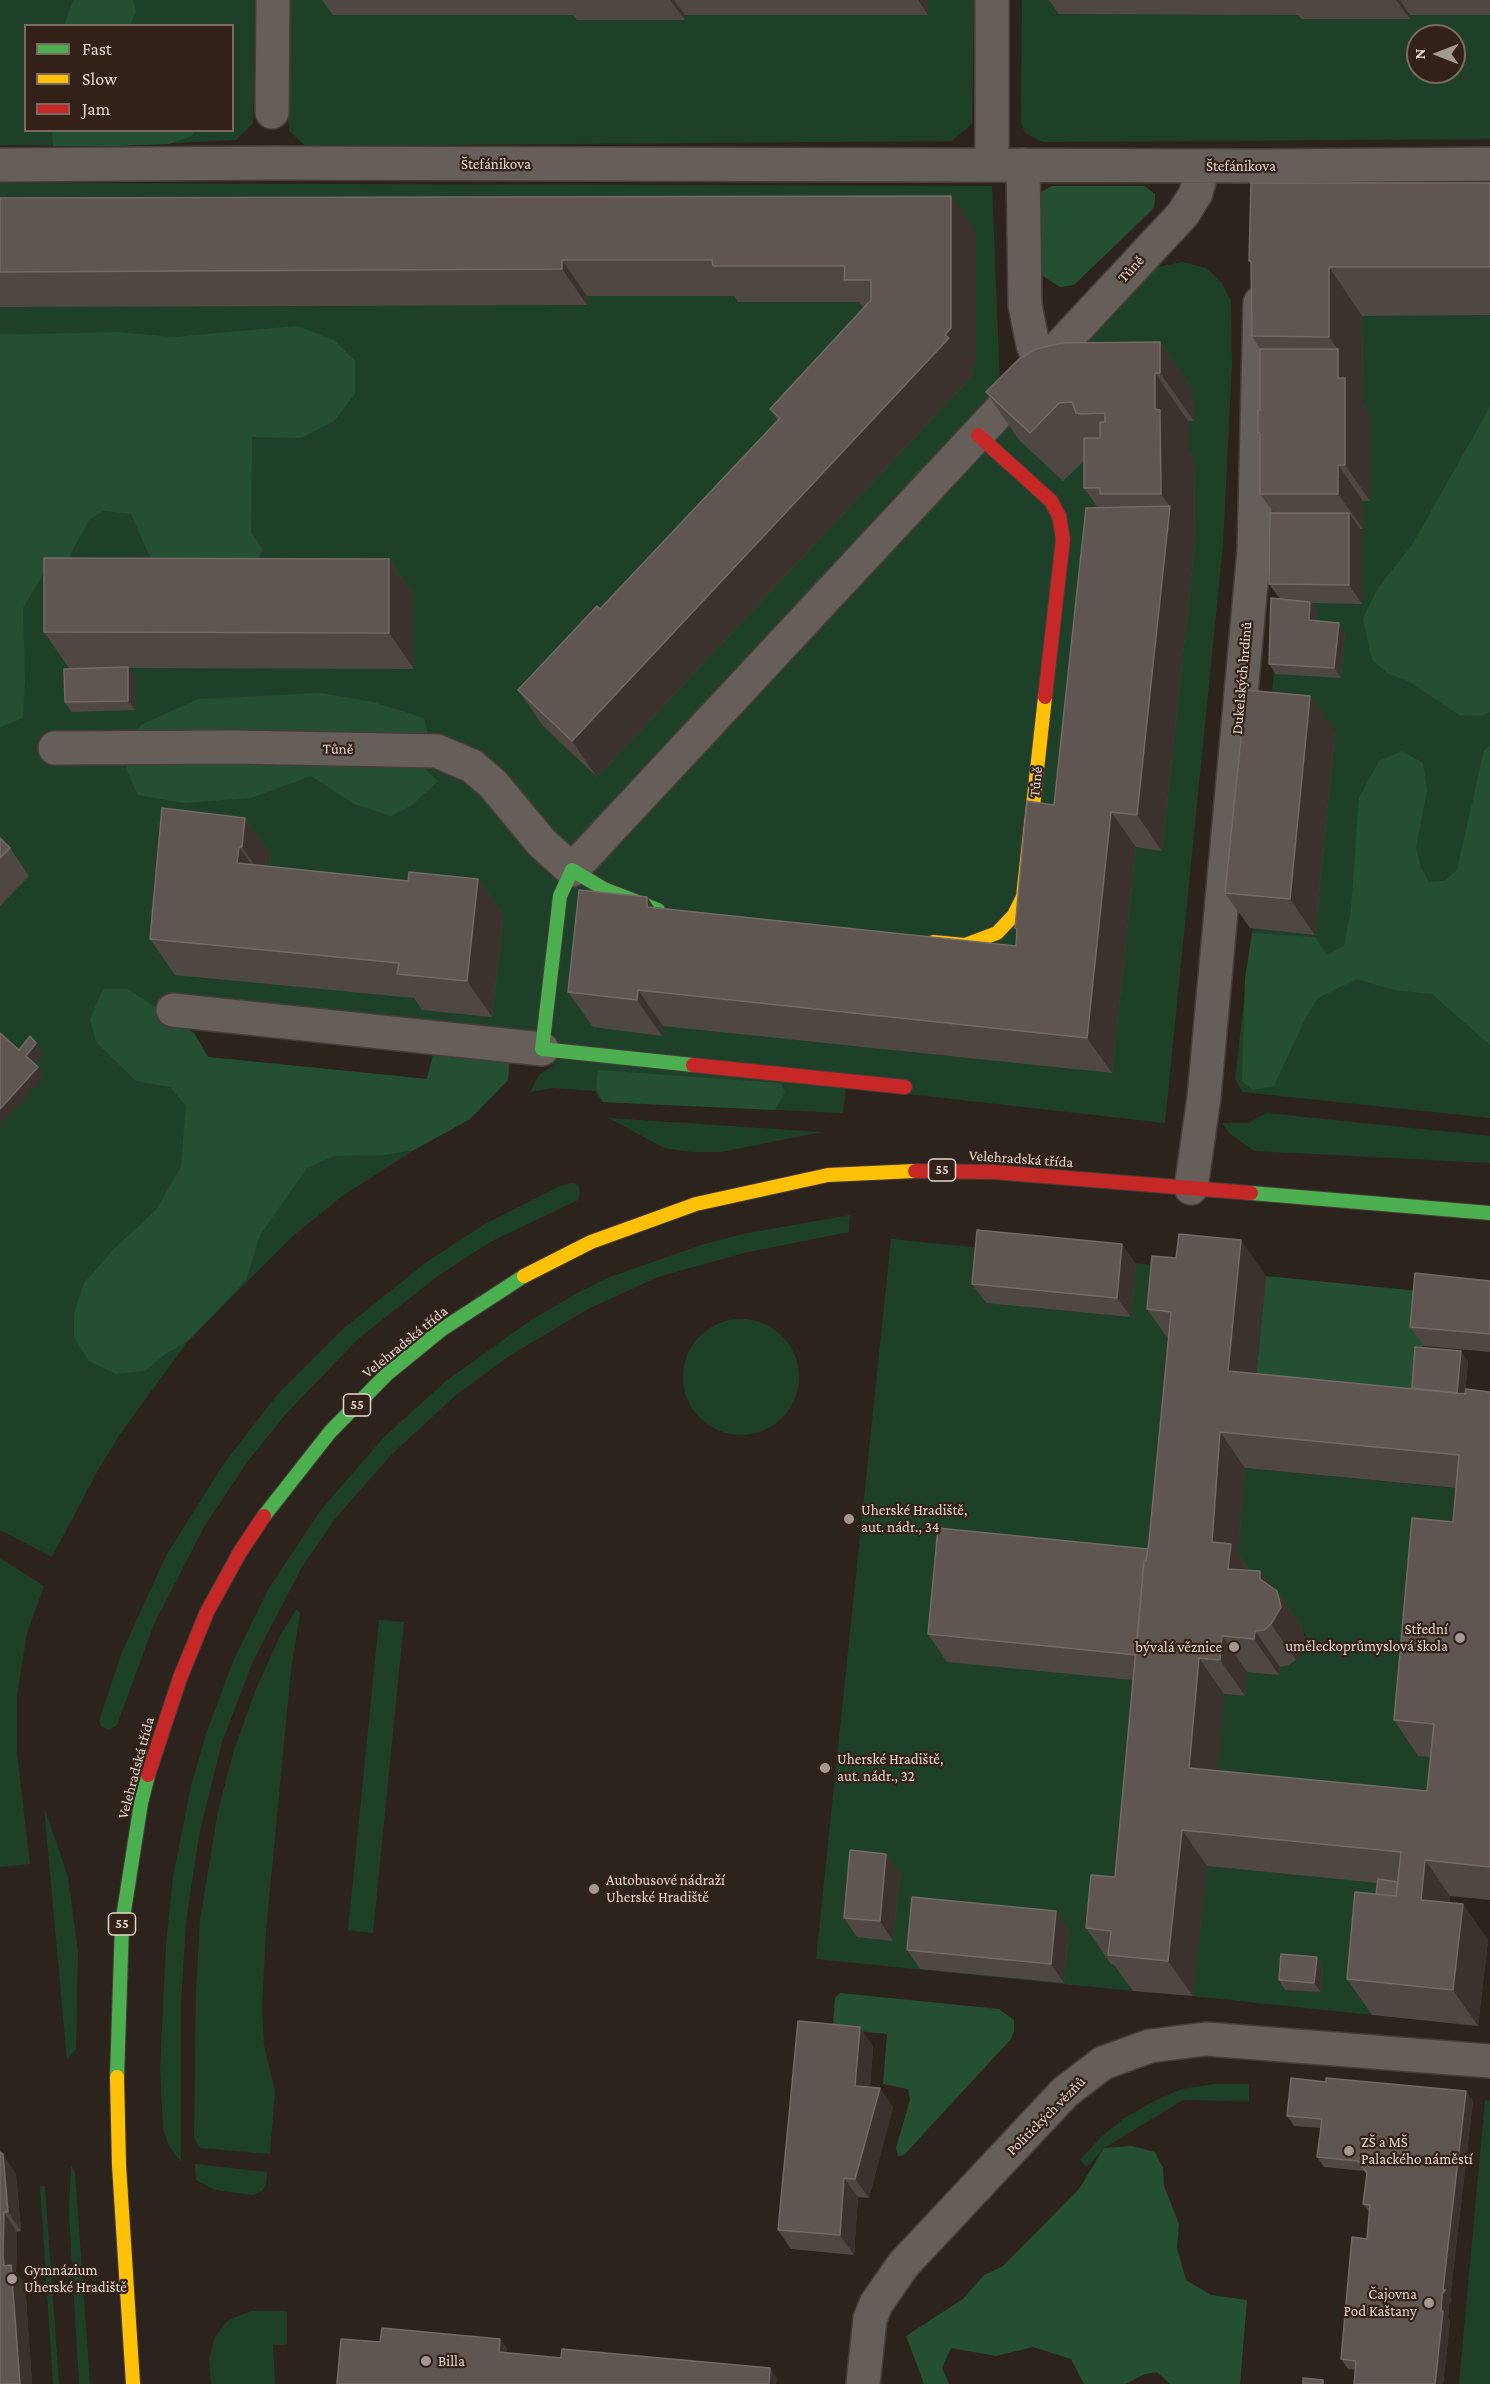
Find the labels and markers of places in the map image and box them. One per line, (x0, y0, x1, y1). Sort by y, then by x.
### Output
place label: Uherské Hradiště, aut. nádr., 34 (861, 1501, 967, 1536)
marker: Uherské Hradiště, aut. nádr., 34 (842, 1512, 856, 1526)
place label: Střední uměleckoprůmyslová škola (1285, 1620, 1448, 1655)
marker: Střední uměleckoprůmyslová škola (1453, 1631, 1467, 1645)
place label: bývalá věznice (1135, 1638, 1222, 1656)
marker: bývalá věznice (1227, 1640, 1241, 1654)
place label: Uherské Hradiště, aut. nádr., 32 (837, 1750, 943, 1785)
marker: Uherské Hradiště, aut. nádr., 32 (818, 1761, 832, 1775)
place label: Autobusové nádraží Uherské Hradiště (606, 1871, 725, 1906)
marker: Autobusové nádraží Uherské Hradiště (587, 1882, 601, 1896)
place label: ZŠ a MŠ Palackého náměstí (1361, 2133, 1473, 2168)
marker: ZŠ a MŠ Palackého náměstí (1342, 2144, 1356, 2158)
place label: Gymnázium Uherské Hradiště (24, 2261, 127, 2296)
marker: Gymnázium Uherské Hradiště (5, 2272, 19, 2286)
place label: Čajovna Pod Kaštany (1344, 2285, 1417, 2320)
marker: Čajovna Pod Kaštany (1422, 2296, 1436, 2310)
place label: Billa (438, 2352, 465, 2370)
marker: Billa (419, 2354, 433, 2368)

